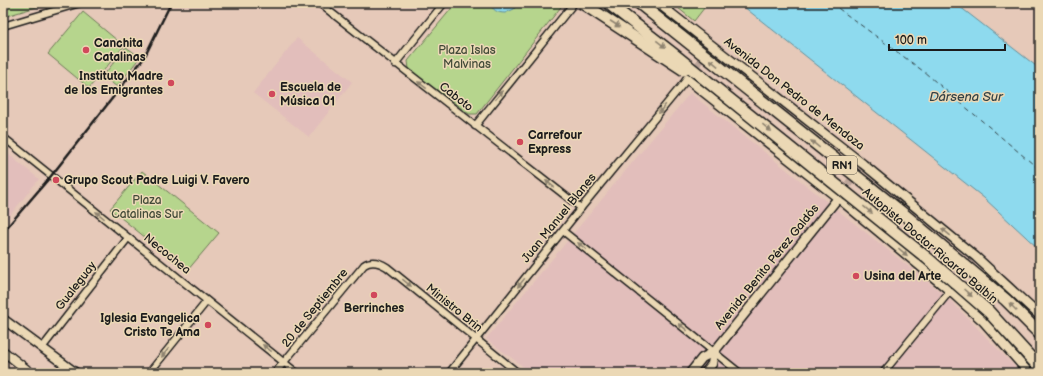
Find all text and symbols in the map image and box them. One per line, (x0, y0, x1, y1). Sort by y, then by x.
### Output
one-way arrow (609, 21, 620, 28)
scale bar (889, 26, 1005, 52)
text: 100 m (895, 33, 927, 48)
street label: Avenida Don Pedro de Mendoza (721, 34, 867, 154)
place label: Canchita Catalinas (94, 36, 146, 65)
one-way arrow (655, 39, 666, 48)
park label: Plaza Islas Malvinas (438, 43, 496, 72)
marker: Canchita Catalinas (81, 45, 91, 55)
one-way arrow (708, 58, 719, 67)
place label: Instituto Madre de los Emigrantes (64, 69, 163, 98)
marker: Instituto Madre de los Emigrantes (166, 78, 176, 88)
street label: Caboto (436, 79, 476, 115)
place label: Escuela de Música 01 (280, 80, 341, 109)
one-way arrow (417, 80, 428, 89)
marker: Escuela de Música 01 (267, 89, 277, 99)
water label: Dársena Sur (929, 89, 1004, 105)
one-way arrow (495, 90, 504, 101)
one-way arrow (658, 103, 667, 114)
one-way arrow (761, 124, 772, 133)
place label: Carrefour Express (528, 128, 582, 157)
marker: Carrefour Express (515, 137, 525, 147)
one-way arrow (810, 139, 821, 148)
road number: RN1 (827, 156, 857, 174)
street label: Juan Manuel Blanes (518, 170, 600, 266)
place label: Grupo Scout Padre Luigi V. Favero (64, 173, 250, 188)
marker: Grupo Scout Padre Luigi V. Favero (51, 175, 61, 185)
one-way arrow (544, 180, 555, 188)
street label: Autopista Doctor Ricardo Balbín (859, 185, 1001, 307)
park label: Plaza Catalinas Sur (111, 193, 184, 222)
street label: Avenida Benito Pérez Galdós (712, 201, 822, 333)
one-way arrow (863, 205, 874, 214)
one-way arrow (94, 211, 105, 219)
one-way arrow (940, 228, 951, 236)
street label: Necochea (140, 230, 194, 278)
one-way arrow (576, 242, 587, 250)
one-way arrow (898, 248, 908, 256)
street label: Gualeguay (52, 258, 100, 313)
street label: 20 de Septiembre (279, 266, 351, 350)
place label: Usina del Arte (864, 269, 941, 284)
marker: Usina del Arte (851, 271, 861, 281)
one-way arrow (516, 278, 525, 289)
one-way arrow (402, 279, 413, 288)
street label: Ministro Brin (423, 281, 486, 336)
one-way arrow (963, 288, 972, 297)
marker: Berrinches (369, 290, 379, 300)
place label: Berrinches (344, 301, 404, 316)
one-way arrow (1008, 302, 1018, 311)
place label: Iglesia Evangelica Cristo Te Ama (100, 311, 200, 340)
marker: Iglesia Evangelica Cristo Te Ama (203, 320, 213, 330)
one-way arrow (678, 323, 689, 332)
one-way arrow (262, 344, 273, 353)
one-way arrow (161, 347, 169, 358)

